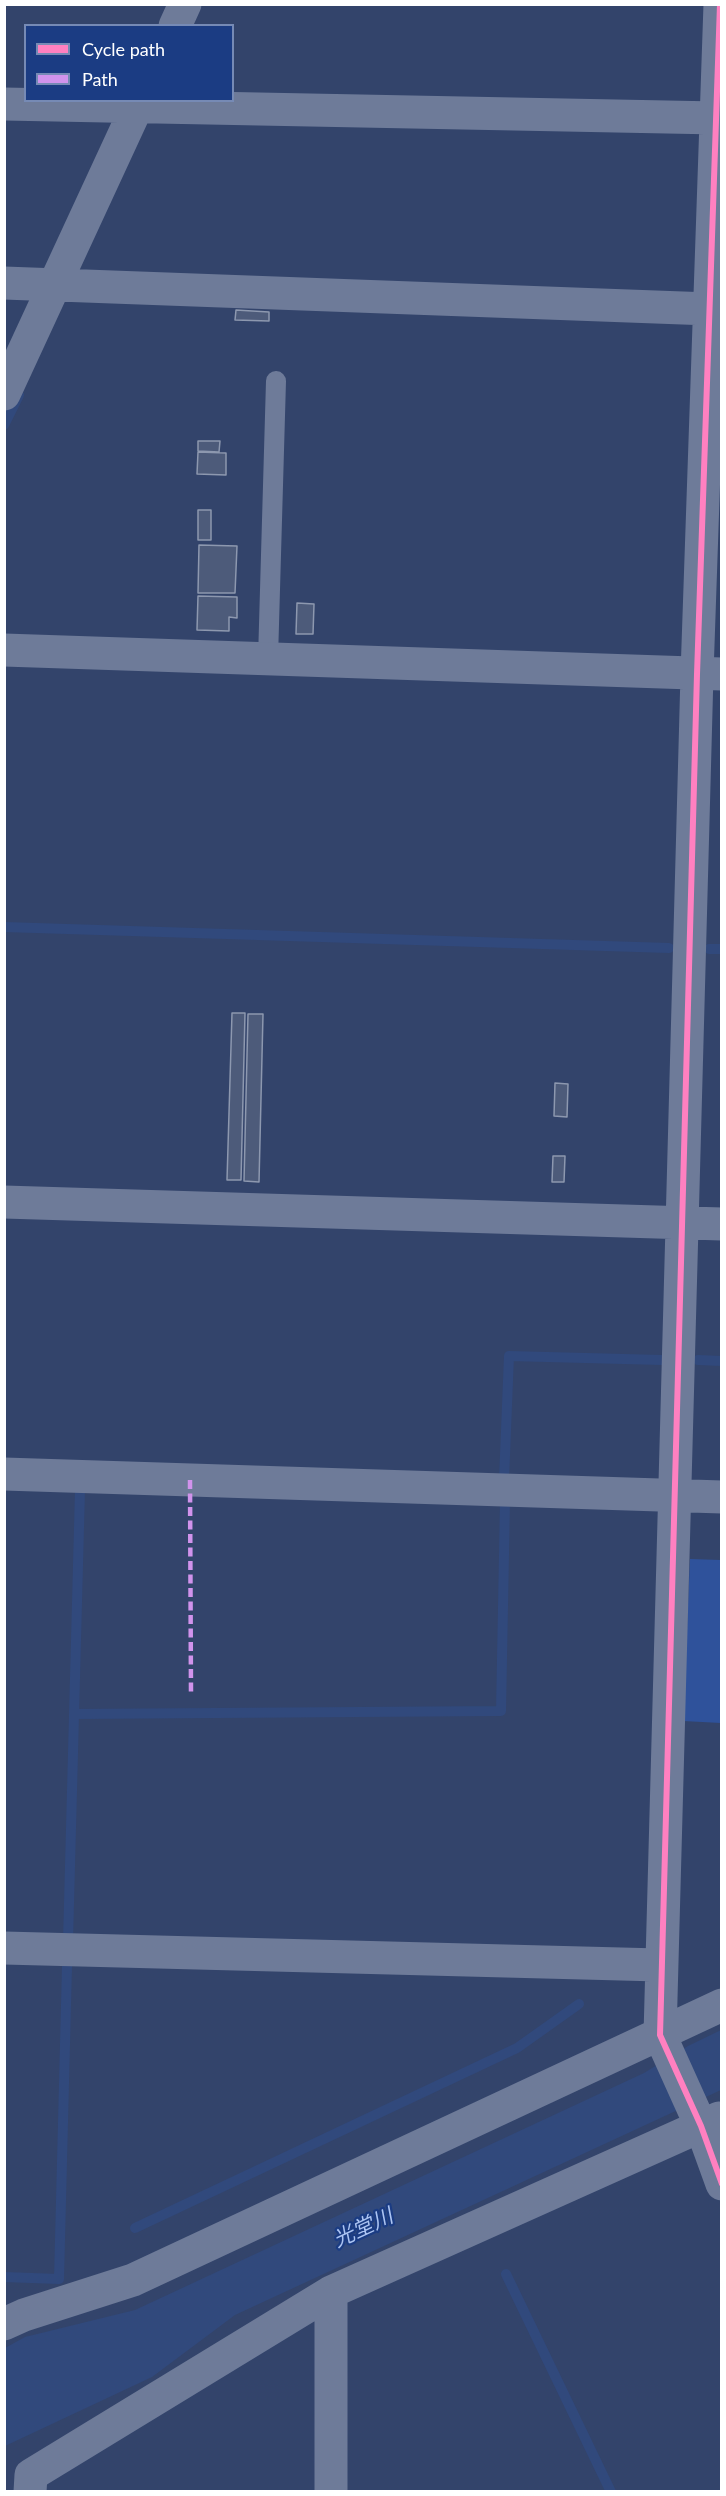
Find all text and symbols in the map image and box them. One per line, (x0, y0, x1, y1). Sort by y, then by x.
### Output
legend (24, 24, 234, 102)
text: Cycle path (82, 38, 165, 60)
text: Path (82, 68, 118, 90)
water label: 光堂川 (329, 2203, 397, 2253)

